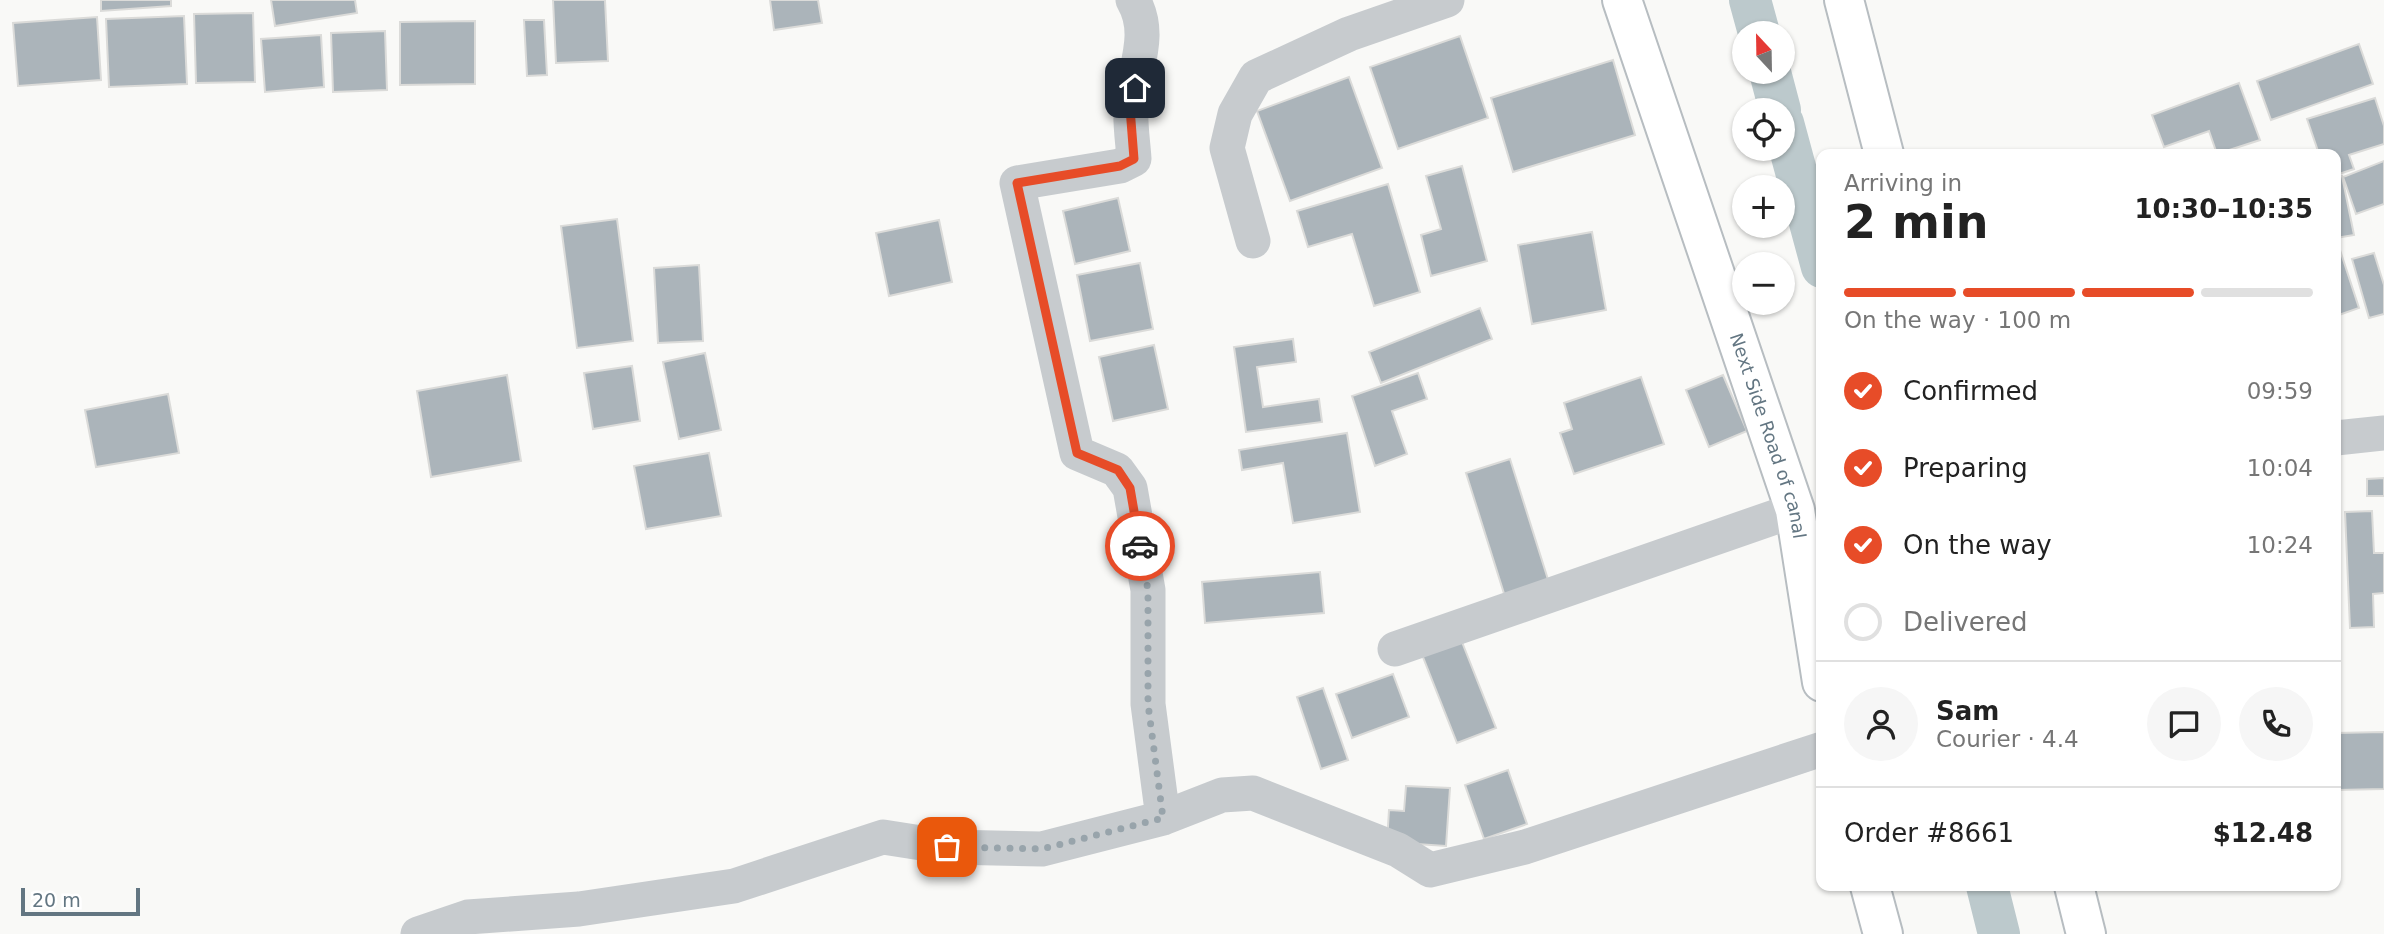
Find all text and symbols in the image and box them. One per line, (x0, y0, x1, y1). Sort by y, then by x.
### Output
north arrow (1732, 21, 1796, 84)
map controls (1732, 21, 1795, 315)
pin (1105, 58, 1165, 118)
icon: home (1116, 69, 1154, 107)
button: locate (1732, 98, 1795, 161)
text: Arriving in (1844, 170, 1962, 196)
button: + (1732, 175, 1795, 238)
text: 10:30–10:35 (2134, 194, 2313, 224)
text: 2 min (1844, 195, 1988, 249)
button: − (1732, 252, 1795, 315)
text: On the way · 100 m (1844, 307, 2071, 333)
street label: Next Side Road of canal (1726, 330, 1810, 540)
icon: check (1844, 372, 1882, 410)
text: Confirmed (1903, 376, 2038, 406)
text: 09:59 (2247, 378, 2313, 404)
icon: check (1844, 449, 1882, 487)
text: Preparing (1903, 453, 2028, 483)
text: 10:04 (2247, 455, 2313, 481)
courier (1105, 511, 1175, 581)
icon: check (1844, 526, 1882, 564)
icon: car (1121, 527, 1159, 565)
text: On the way (1903, 530, 2052, 560)
text: 10:24 (2247, 532, 2313, 558)
text: Delivered (1903, 607, 2027, 637)
button: person (1844, 687, 1918, 761)
button: chat (2147, 687, 2221, 761)
button: phone (2239, 687, 2313, 761)
text: Sam (1936, 696, 1999, 726)
text: Courier · 4.4 (1936, 726, 2079, 752)
pin (917, 817, 977, 877)
text: Order #8661 (1844, 818, 2014, 848)
text: $12.48 (2213, 818, 2313, 848)
icon: bag (928, 828, 966, 866)
scale bar (21, 885, 140, 917)
text: 20 m (32, 889, 81, 911)

